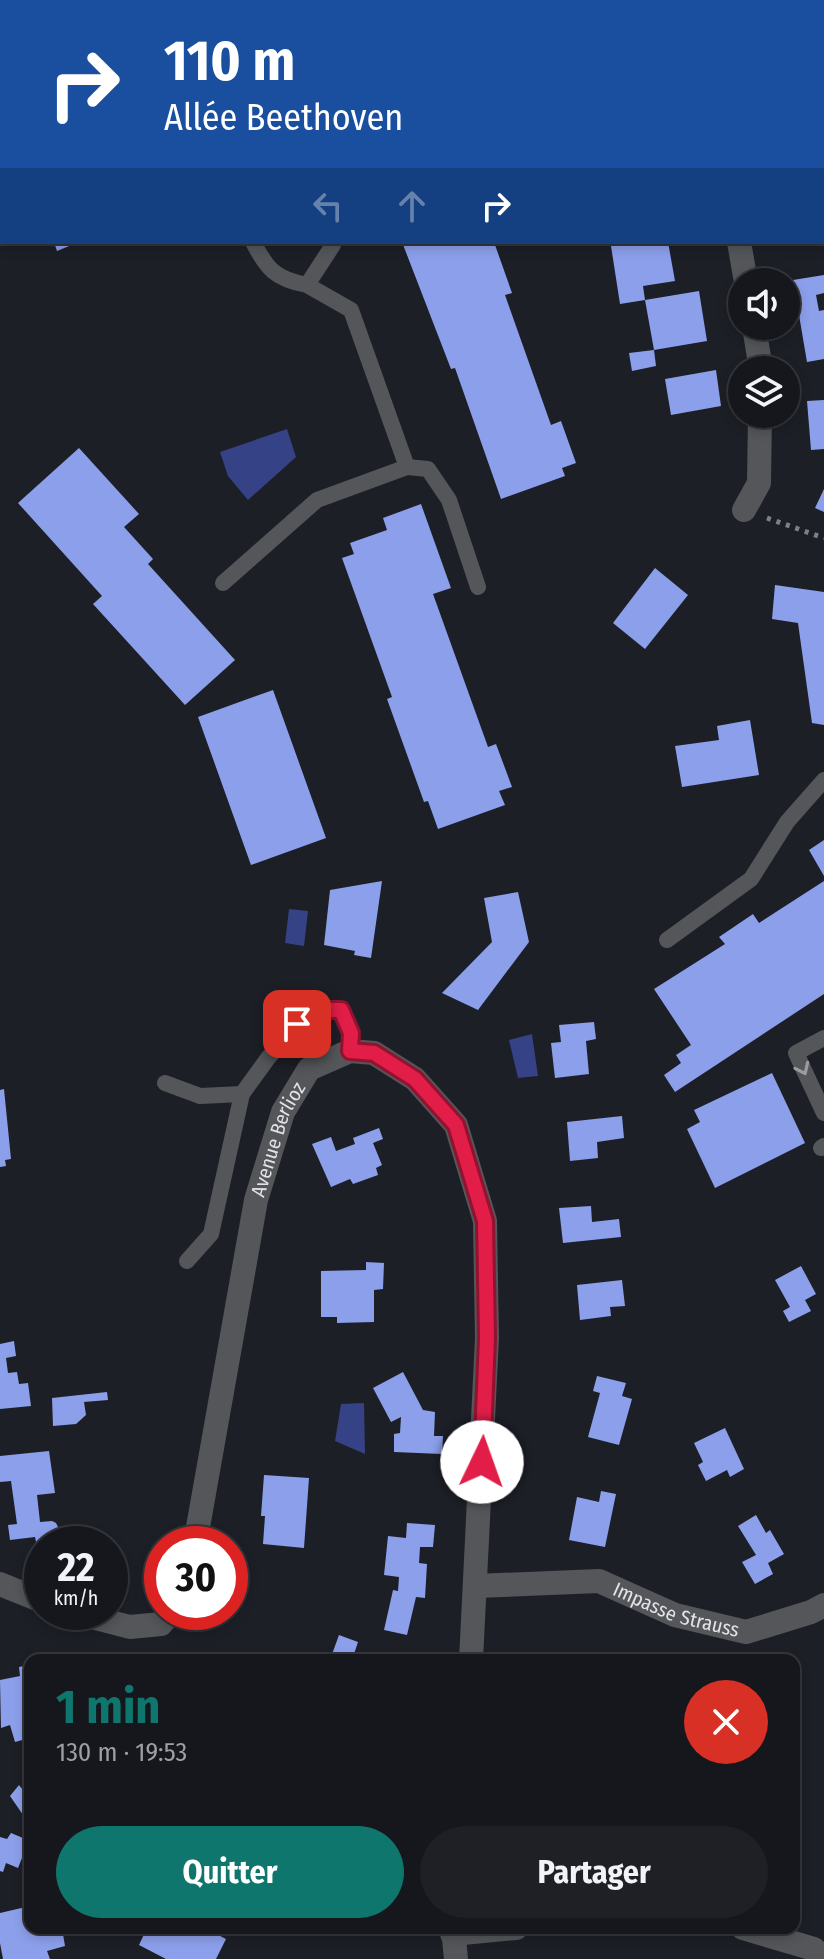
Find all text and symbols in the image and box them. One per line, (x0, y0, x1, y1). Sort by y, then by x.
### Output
text: 110 m (164, 28, 295, 95)
icon: right (32, 32, 136, 136)
text: Allée Beethoven (164, 96, 403, 140)
icon: left (306, 184, 350, 228)
icon: ahead (390, 184, 434, 228)
icon: right (474, 184, 518, 228)
map controls (728, 268, 800, 428)
button: sound (728, 268, 800, 340)
button: layers (728, 356, 800, 428)
pin (263, 990, 331, 1058)
icon: arrive (275, 1002, 319, 1046)
one-way arrow (793, 1060, 809, 1075)
street label: Avenue Berlioz (246, 1077, 311, 1200)
position arrow (440, 1420, 524, 1504)
speed limit sign: 30 (144, 1526, 248, 1630)
text: 22 (57, 1544, 95, 1592)
street label: Impasse Strauss (609, 1577, 742, 1642)
text: km/h (54, 1586, 98, 1610)
text: 1 min (56, 1678, 161, 1736)
button: close (684, 1680, 768, 1764)
text: 130 m · 19:53 (56, 1737, 187, 1768)
button: Quitter (56, 1826, 404, 1918)
button: Partager (420, 1826, 768, 1918)

